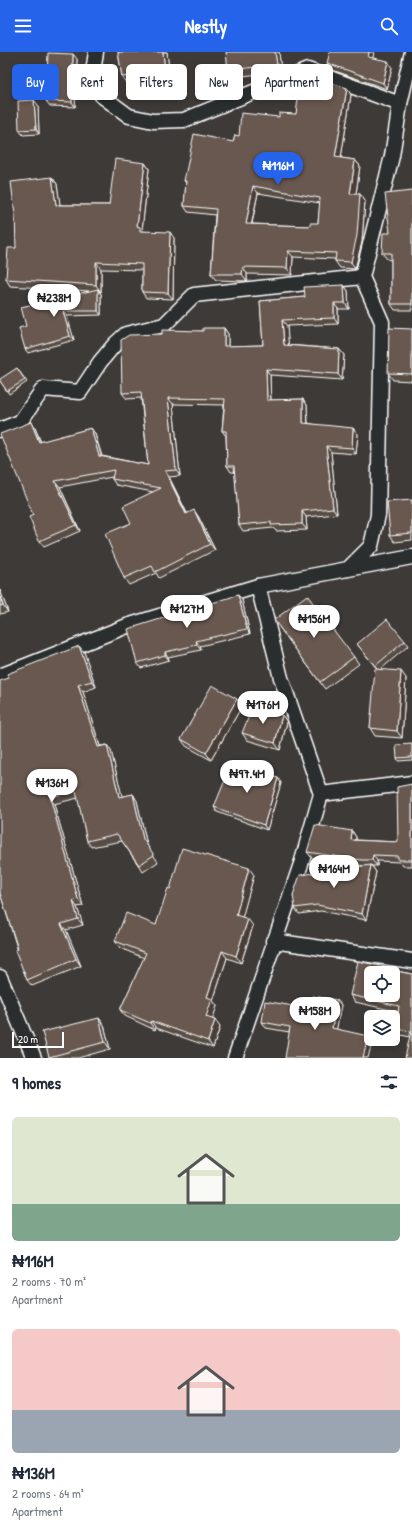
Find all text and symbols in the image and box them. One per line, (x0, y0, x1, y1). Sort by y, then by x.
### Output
text: Nestly (185, 14, 227, 39)
icon: menu (12, 15, 34, 37)
icon: search (378, 15, 400, 37)
chip: Buy (12, 64, 59, 100)
chip: Rent (67, 64, 118, 100)
chip: Filters (126, 64, 187, 100)
chip: New (195, 64, 243, 100)
chip: Apartment (251, 64, 333, 100)
pin: ₦116M (250, 152, 306, 186)
text: ₦116M (262, 156, 294, 174)
pin: ₦238M (26, 284, 82, 318)
text: ₦238M (37, 288, 71, 306)
pin: ₦127M (159, 595, 215, 629)
text: ₦127M (170, 599, 204, 617)
pin: ₦156M (286, 605, 342, 639)
text: ₦156M (298, 609, 330, 627)
pin: ₦176M (235, 691, 291, 725)
text: ₦176M (246, 695, 280, 713)
pin: ₦97.4M (214, 760, 280, 794)
text: ₦97.4M (229, 764, 265, 782)
pin: ₦136M (24, 769, 80, 803)
text: ₦136M (36, 773, 68, 791)
pin: ₦164M (306, 855, 362, 889)
text: ₦164M (318, 859, 350, 877)
map controls (364, 966, 400, 1046)
button: locate (364, 966, 400, 1002)
pin: ₦158M (287, 997, 343, 1031)
text: ₦158M (299, 1001, 331, 1019)
button: layers (364, 1010, 400, 1046)
scale bar (12, 1030, 64, 1049)
text: 20 m (18, 1032, 38, 1046)
text: 9 homes (12, 1071, 61, 1094)
icon: filters (378, 1071, 400, 1093)
icon: home (170, 1143, 242, 1215)
text: ₦116M (12, 1249, 54, 1272)
text: 2 rooms · 70 m² (12, 1272, 86, 1290)
text: Apartment (12, 1290, 63, 1308)
icon: home (170, 1355, 242, 1427)
text: ₦136M (12, 1461, 55, 1484)
text: 2 rooms · 64 m² (12, 1484, 84, 1502)
text: Apartment (12, 1502, 63, 1520)

